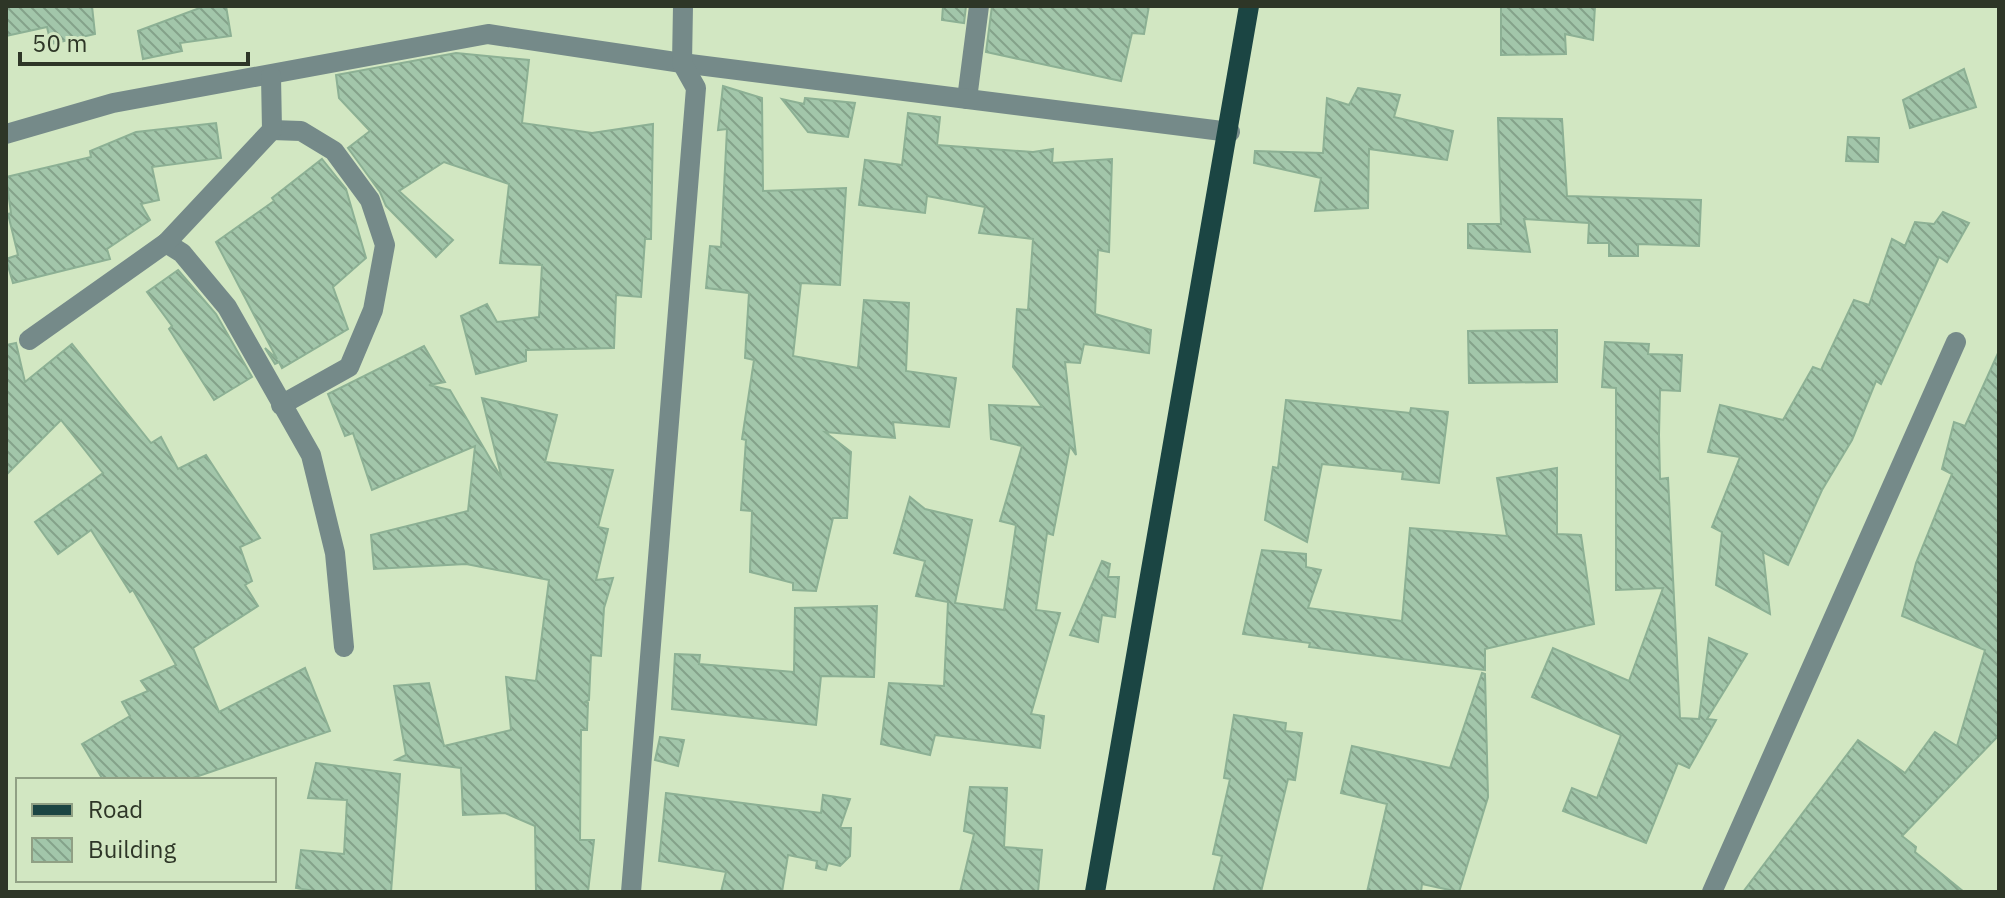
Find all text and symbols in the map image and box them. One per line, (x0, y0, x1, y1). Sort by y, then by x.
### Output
scale bar (20, 16, 248, 66)
text: 50 m (32, 27, 87, 59)
legend (16, 778, 276, 882)
text: Road (88, 793, 143, 825)
text: Building (88, 833, 176, 865)

